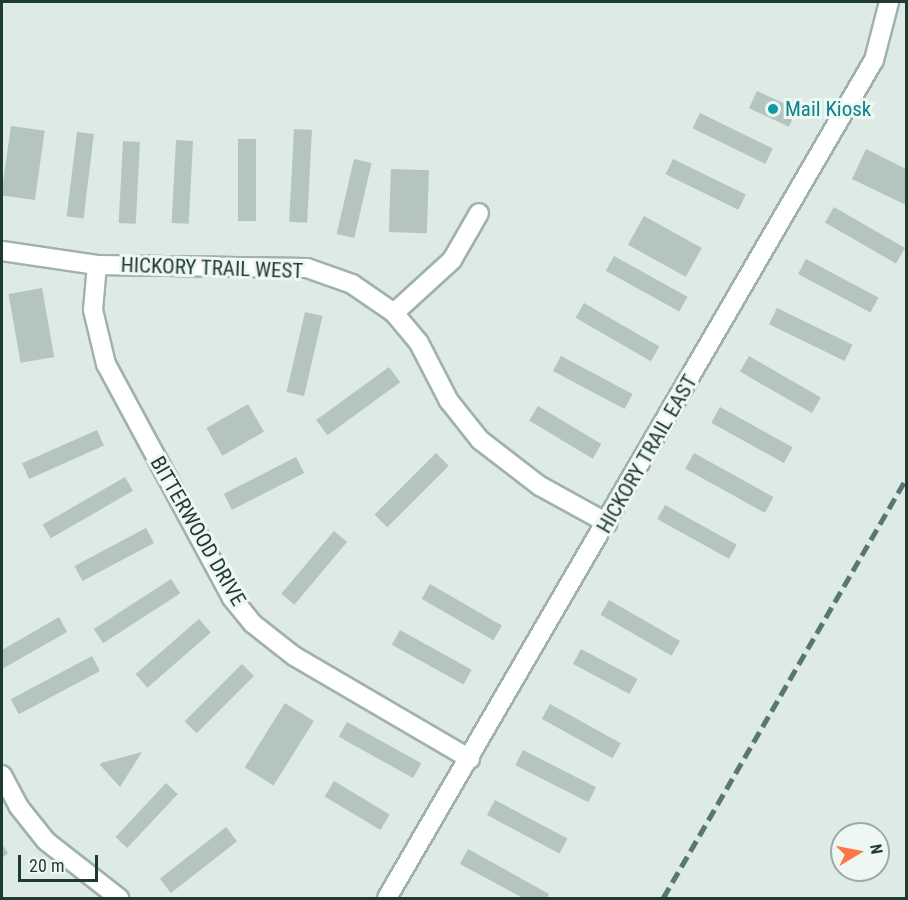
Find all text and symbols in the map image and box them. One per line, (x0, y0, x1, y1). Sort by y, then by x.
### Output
place label: Mail Kiosk (785, 96, 871, 122)
marker: Mail Kiosk (766, 102, 780, 116)
street label: HICKORY TRAIL WEST (120, 252, 304, 284)
street label: HICKORY TRAIL EAST (591, 370, 703, 538)
street label: BITTERWOOD DRIVE (145, 452, 251, 610)
north arrow (830, 822, 890, 882)
scale bar (21, 843, 100, 881)
text: N (866, 843, 886, 856)
text: 20 m (29, 855, 64, 876)

